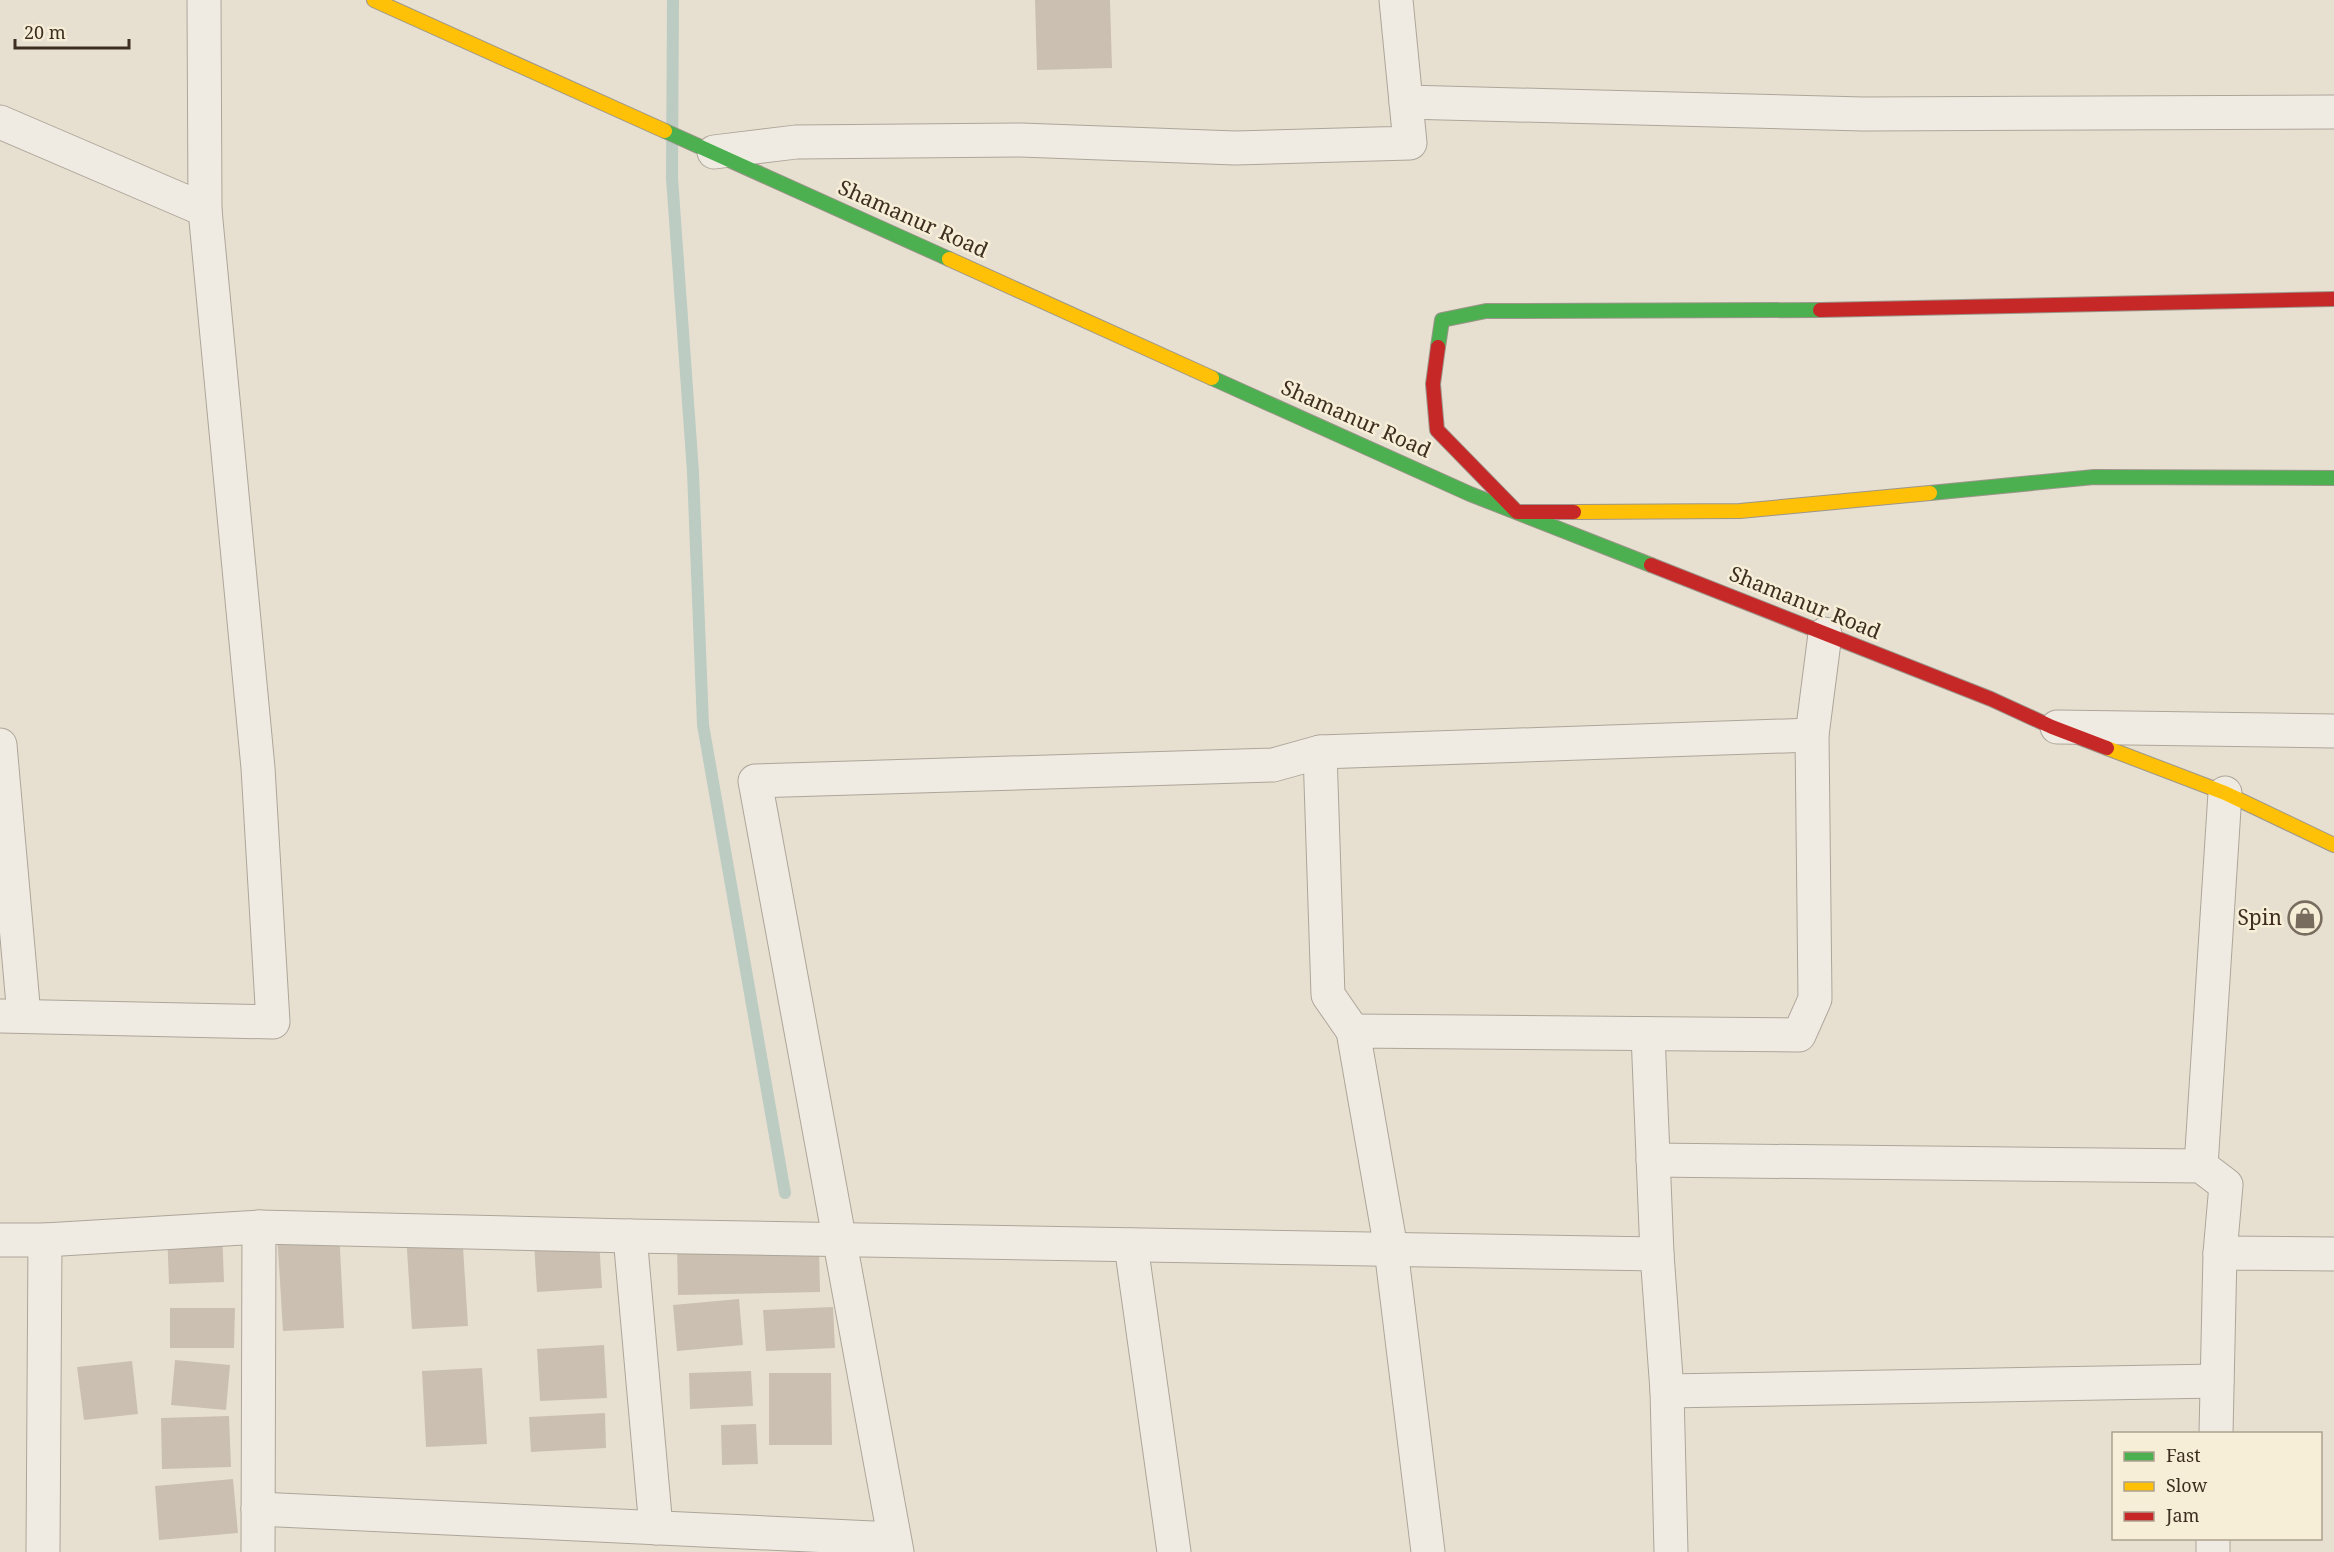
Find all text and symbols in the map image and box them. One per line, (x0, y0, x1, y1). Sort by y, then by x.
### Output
scale bar (15, 12, 129, 50)
text: 20 m (24, 20, 66, 44)
street label: Shamanur Road (834, 173, 993, 264)
street label: Shamanur Road (1277, 373, 1436, 464)
street label: Shamanur Road (1725, 559, 1885, 645)
shop icon: Spin (2287, 900, 2323, 936)
place label: Spin (2237, 903, 2282, 931)
legend (2112, 1432, 2322, 1540)
text: Fast (2166, 1443, 2201, 1467)
text: Slow (2166, 1473, 2208, 1497)
text: Jam (2165, 1503, 2200, 1527)

